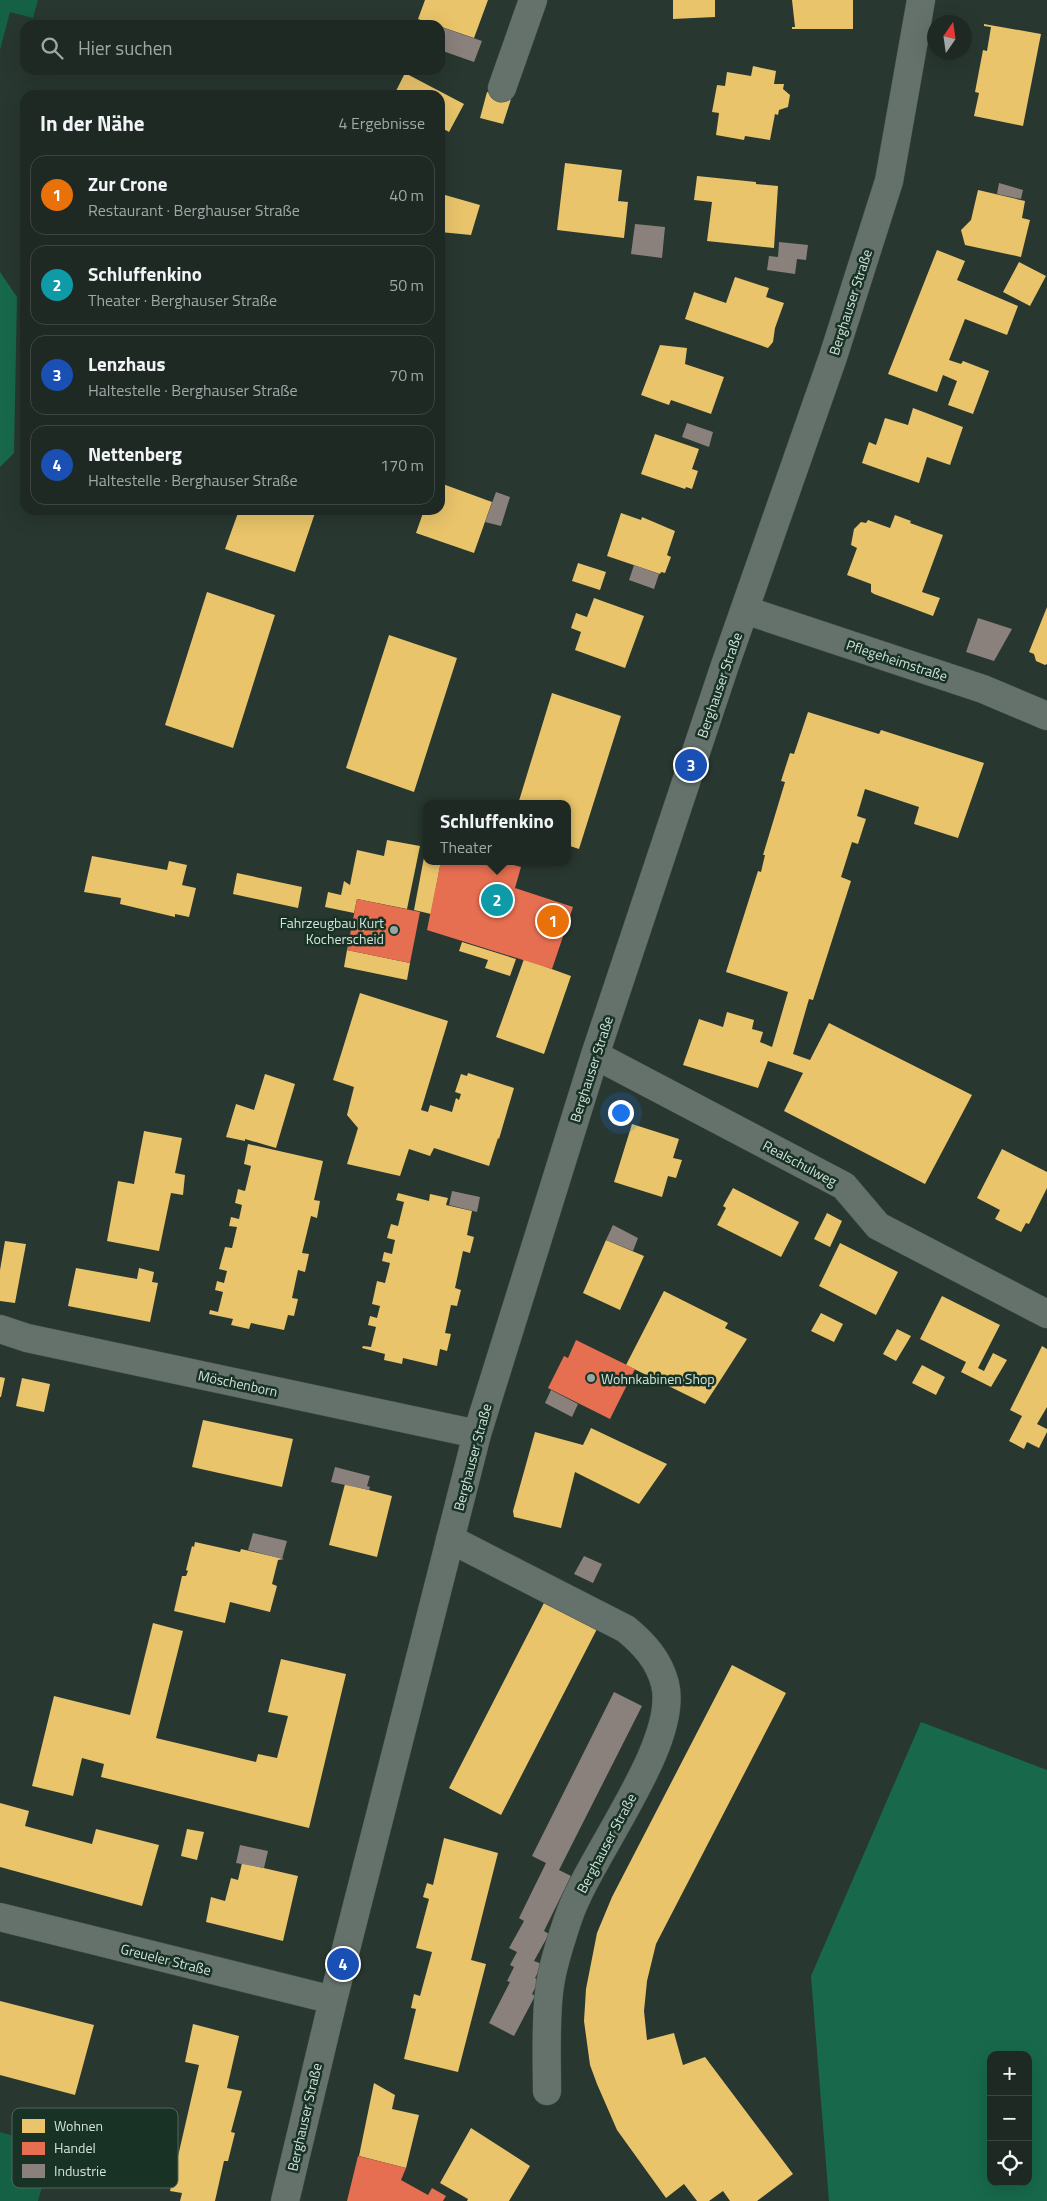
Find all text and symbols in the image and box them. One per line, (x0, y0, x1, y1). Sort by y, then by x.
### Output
north arrow (927, 15, 972, 60)
search box (20, 20, 445, 75)
text: Hier suchen (78, 33, 173, 62)
icon: search (38, 34, 66, 62)
text: In der Nähe (40, 107, 145, 139)
text: 4 Ergebnisse (338, 111, 425, 135)
text: Zur Crone (88, 169, 167, 198)
text: 1 (53, 183, 61, 207)
text: 40 m (389, 183, 424, 207)
text: Restaurant · Berghauser Straße (88, 198, 300, 222)
street label: Berghauser Straße (823, 246, 877, 358)
text: Schluffenkino (88, 259, 202, 288)
text: 2 (53, 273, 61, 297)
text: 50 m (389, 273, 424, 297)
text: Theater · Berghauser Straße (88, 288, 277, 312)
text: Lenzhaus (88, 349, 165, 378)
text: 3 (53, 363, 61, 387)
text: 70 m (389, 363, 424, 387)
text: Haltestelle · Berghauser Straße (88, 378, 298, 402)
text: Nettenberg (88, 439, 182, 468)
text: 4 (53, 453, 61, 477)
text: 170 m (380, 453, 424, 477)
text: Haltestelle · Berghauser Straße (88, 468, 298, 492)
street label: Berghauser Straße (691, 629, 747, 741)
street label: Pflegeheimstraße (844, 634, 950, 686)
pin: 3 (675, 746, 707, 784)
popup (423, 800, 571, 865)
text: Schluffenkino (440, 806, 554, 835)
text: Theater (440, 835, 492, 859)
pin: 2 (481, 881, 513, 919)
pin: 1 (537, 902, 569, 940)
place label: Fahrzeugbau Kurt Kocherscheid (280, 912, 384, 949)
marker: Fahrzeugbau Kurt Kocherscheid (388, 924, 400, 936)
street label: Berghauser Straße (564, 1013, 618, 1125)
your location (608, 1100, 634, 1126)
street label: Realschulweg (759, 1135, 841, 1191)
street label: Möschenborn (196, 1364, 280, 1402)
place label: Wohnkabinen Shop (601, 1368, 715, 1389)
marker: Wohnkabinen Shop (585, 1372, 597, 1384)
street label: Berghauser Straße (448, 1401, 496, 1513)
street label: Berghauser Straße (571, 1789, 641, 1897)
street label: Greueler Straße (119, 1938, 213, 1980)
pin: 4 (327, 1945, 359, 1983)
map controls (987, 2051, 1032, 2186)
button: + (987, 2051, 1032, 2096)
street label: Berghauser Straße (281, 2061, 327, 2173)
button: − (987, 2096, 1032, 2141)
legend (12, 2108, 178, 2188)
text: Wohnen (54, 2115, 103, 2136)
text: Handel (54, 2137, 96, 2158)
button: locate (987, 2141, 1032, 2186)
text: Industrie (54, 2160, 106, 2181)

